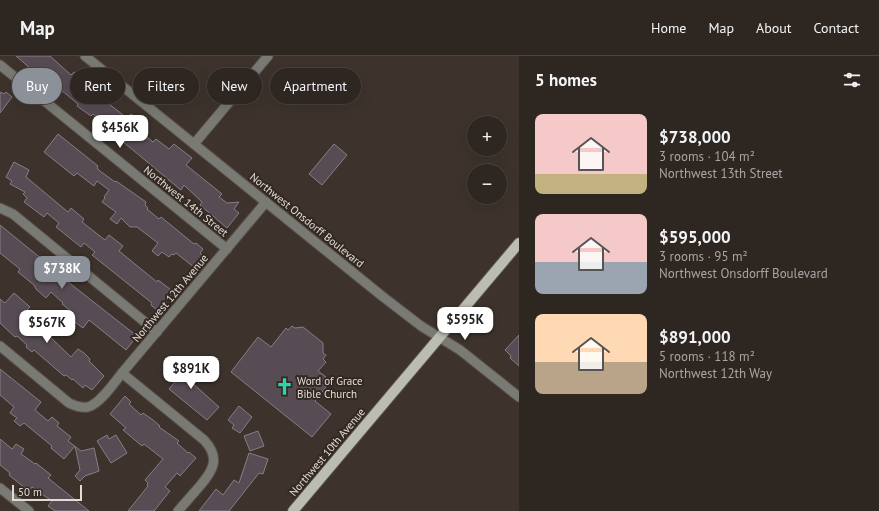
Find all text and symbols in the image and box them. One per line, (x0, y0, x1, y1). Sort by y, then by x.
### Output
text: Map (20, 16, 55, 40)
text: Home (651, 19, 686, 37)
text: Map (708, 19, 734, 37)
text: About (756, 19, 792, 37)
text: Contact (814, 19, 859, 37)
chip: Buy (12, 68, 62, 104)
chip: Rent (70, 68, 125, 104)
chip: Filters (133, 68, 199, 104)
chip: New (207, 68, 262, 104)
chip: Apartment (270, 68, 361, 104)
text: 5 homes (535, 69, 597, 91)
icon: filters (841, 69, 863, 91)
pin: $456K (92, 115, 148, 149)
map controls (467, 116, 507, 204)
button: + (467, 116, 507, 156)
text: $456K (101, 119, 139, 136)
text: $738,000 (659, 126, 731, 148)
icon: home (567, 130, 615, 178)
text: 3 rooms · 104 m² (659, 148, 755, 165)
street label: Northwest 14th Street (141, 163, 231, 240)
button: − (467, 164, 507, 204)
text: Northwest 13th Street (659, 165, 783, 182)
street label: Northwest Onsdorff Boulevard (247, 170, 367, 270)
text: $595,000 (659, 226, 731, 248)
icon: home (567, 230, 615, 278)
text: 3 rooms · 95 m² (659, 248, 748, 265)
street label: Northwest 12th Avenue (129, 251, 211, 345)
pin: $738K (34, 256, 90, 290)
text: $738K (43, 260, 81, 277)
text: Northwest Onsdorff Boulevard (659, 265, 828, 282)
pin: $595K (437, 307, 493, 341)
pin: $567K (19, 310, 75, 344)
text: $595K (446, 311, 484, 328)
text: $567K (28, 314, 66, 331)
text: $891,000 (659, 326, 731, 348)
icon: home (567, 330, 615, 378)
text: 5 rooms · 118 m² (659, 348, 755, 365)
pin: $891K (163, 356, 219, 390)
text: $891K (172, 360, 210, 377)
text: Northwest 12th Way (659, 365, 772, 382)
place label: Word of Grace Bible Church (297, 374, 363, 401)
church icon: Word of Grace Bible Church (274, 377, 294, 397)
street label: Northwest 10th Avenue (286, 405, 368, 499)
scale bar (12, 483, 82, 502)
text: 50 m (18, 485, 42, 499)

